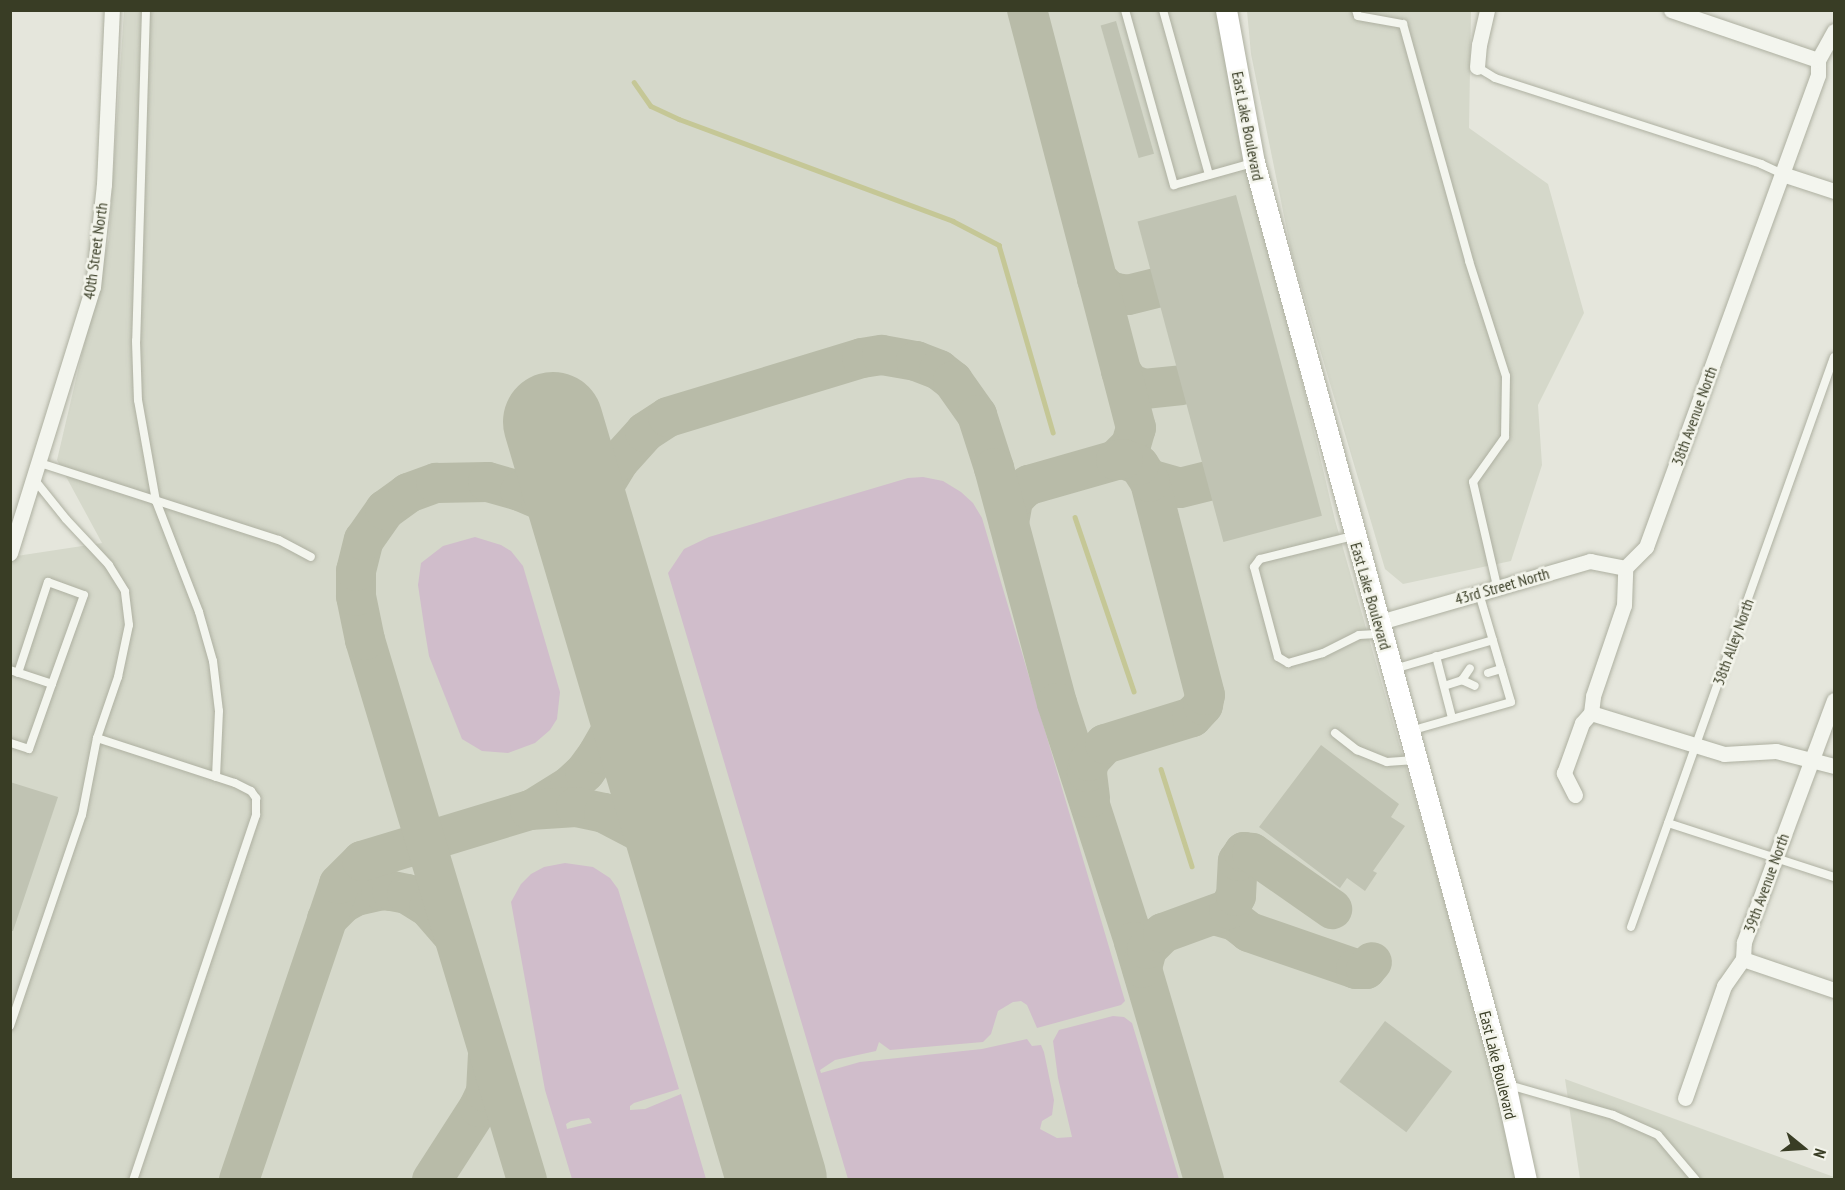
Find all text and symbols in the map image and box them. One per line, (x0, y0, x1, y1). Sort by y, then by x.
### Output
street label: East Lake Boulevard (1228, 70, 1268, 182)
street label: 40th Street North (79, 201, 111, 301)
street label: 38th Avenue North (1667, 363, 1721, 469)
street label: East Lake Boulevard (1347, 540, 1395, 652)
street label: 43rd Street North (1453, 563, 1551, 609)
street label: 38th Alley North (1708, 596, 1758, 688)
street label: 39th Avenue North (1739, 830, 1793, 936)
street label: East Lake Boulevard (1475, 1009, 1521, 1121)
north arrow (1773, 1118, 1833, 1178)
text: N (1809, 1146, 1831, 1161)

